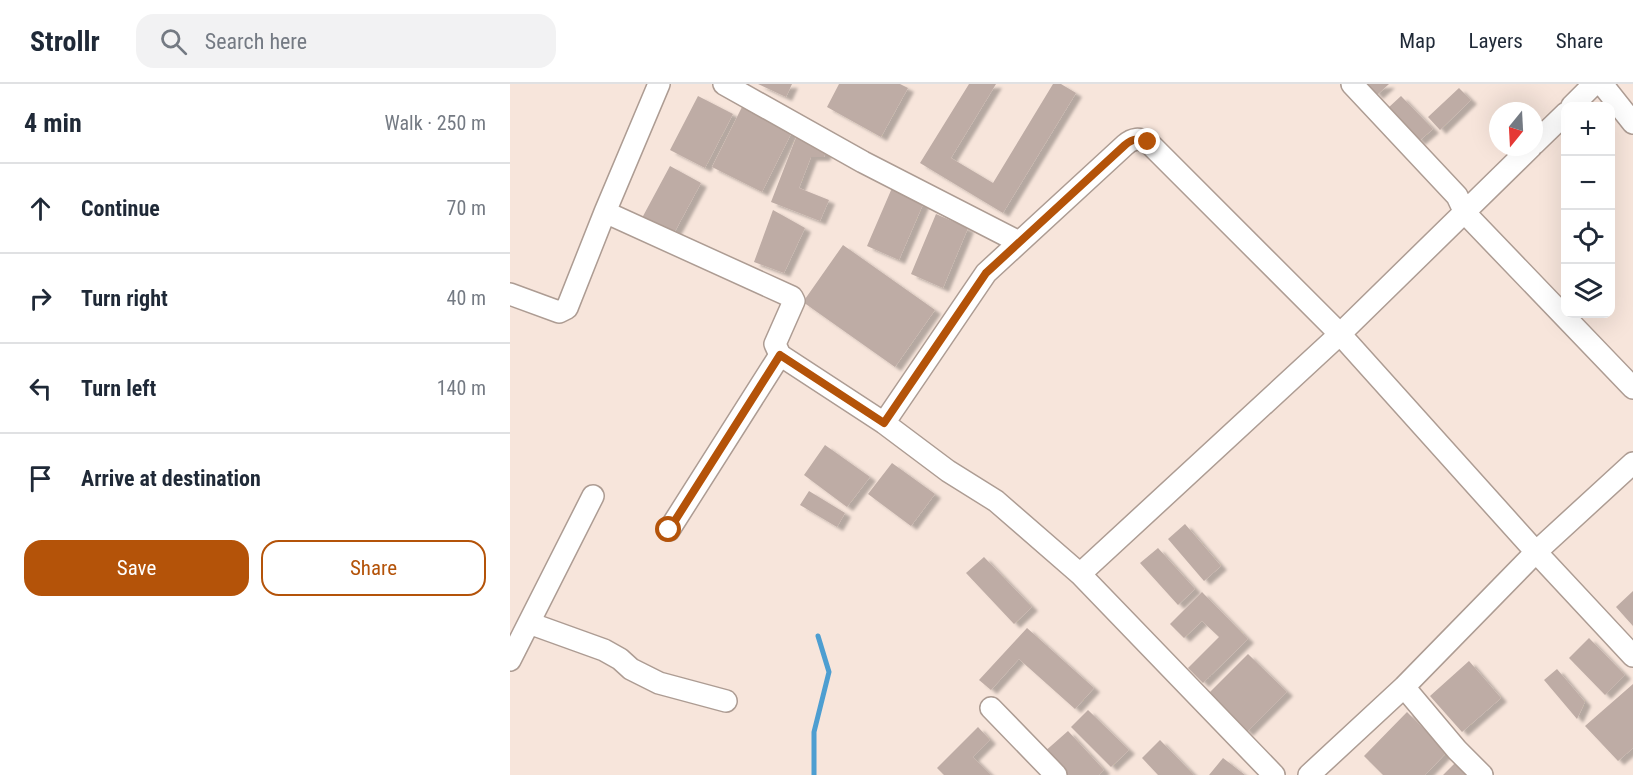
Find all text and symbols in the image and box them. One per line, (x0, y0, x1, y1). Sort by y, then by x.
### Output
search box (136, 14, 556, 68)
text: Strollr (30, 25, 100, 58)
icon: search (157, 25, 190, 58)
text: Search here (205, 29, 307, 54)
text: Map (1399, 29, 1436, 53)
text: Layers (1469, 29, 1523, 53)
text: Share (1556, 29, 1603, 53)
north arrow (1489, 102, 1543, 156)
map controls (1561, 102, 1615, 318)
button: + (1561, 102, 1615, 156)
text: 4 min (24, 108, 82, 138)
text: Walk · 250 m (385, 111, 486, 135)
route end (1134, 128, 1160, 154)
button: − (1561, 156, 1615, 210)
icon: ahead (24, 192, 57, 225)
text: Continue (81, 196, 160, 221)
text: 70 m (447, 196, 486, 220)
button: locate (1561, 210, 1615, 264)
button: layers (1561, 264, 1615, 318)
icon: right (24, 282, 57, 315)
text: Turn right (81, 286, 168, 311)
text: 40 m (447, 286, 486, 310)
icon: left (24, 372, 57, 405)
text: Turn left (81, 376, 156, 401)
text: 140 m (437, 376, 486, 400)
icon: arrive (24, 462, 57, 495)
text: Arrive at destination (81, 466, 261, 491)
route start (655, 516, 681, 542)
button: Save (24, 540, 249, 596)
button: Share (261, 540, 486, 596)

